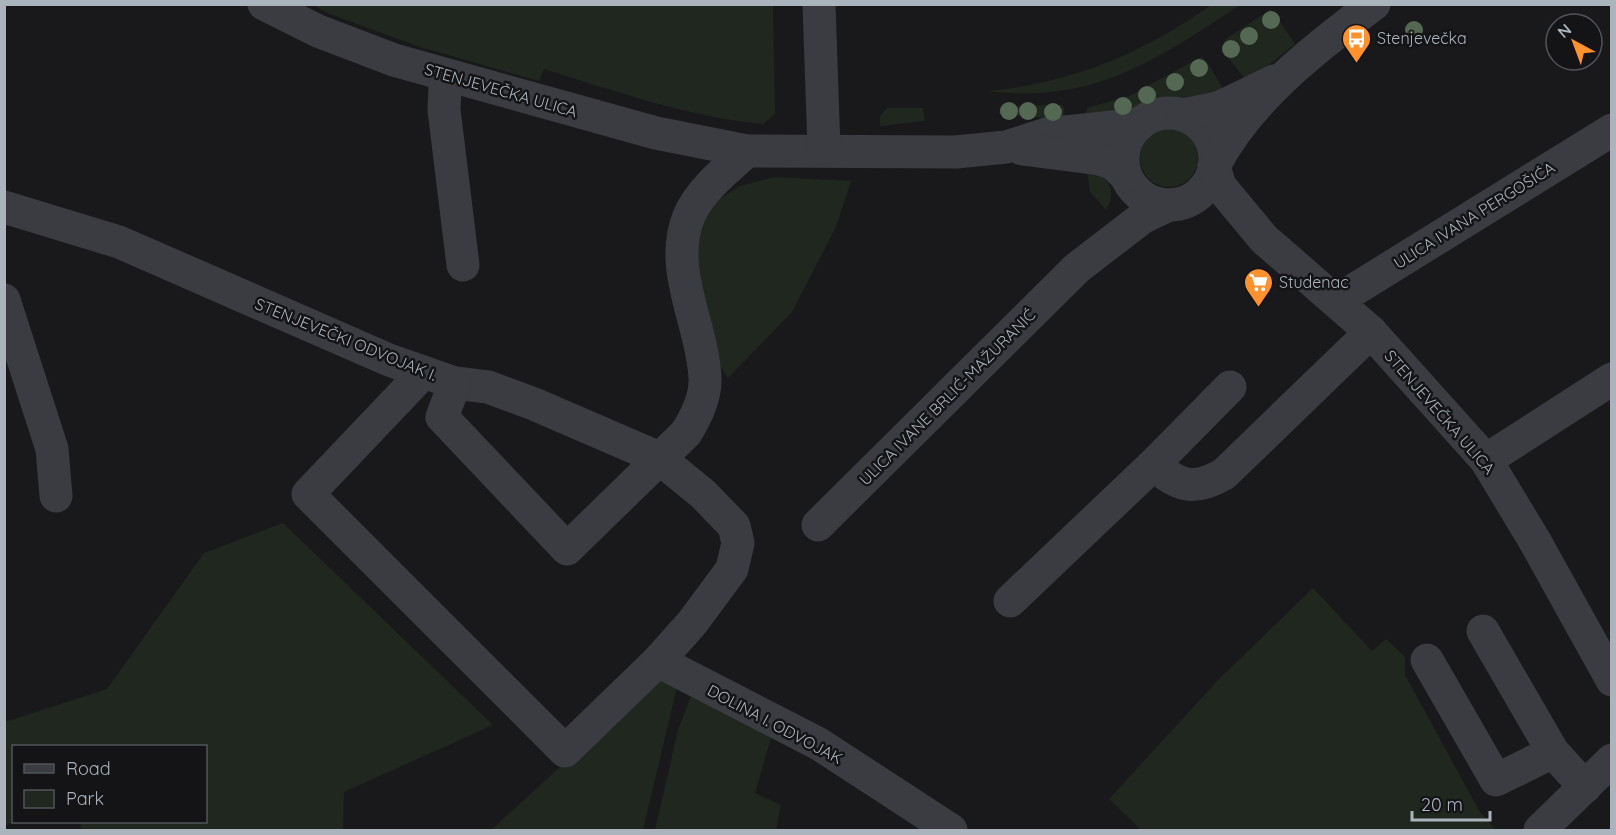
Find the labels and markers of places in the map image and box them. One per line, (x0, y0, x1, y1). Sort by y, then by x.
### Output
bus stop icon: Stenjevečka (1340, 22, 1372, 64)
place label: Stenjevečka (1377, 28, 1467, 48)
supermarket icon: Studenac (1242, 266, 1274, 308)
place label: Studenac (1279, 272, 1349, 292)

